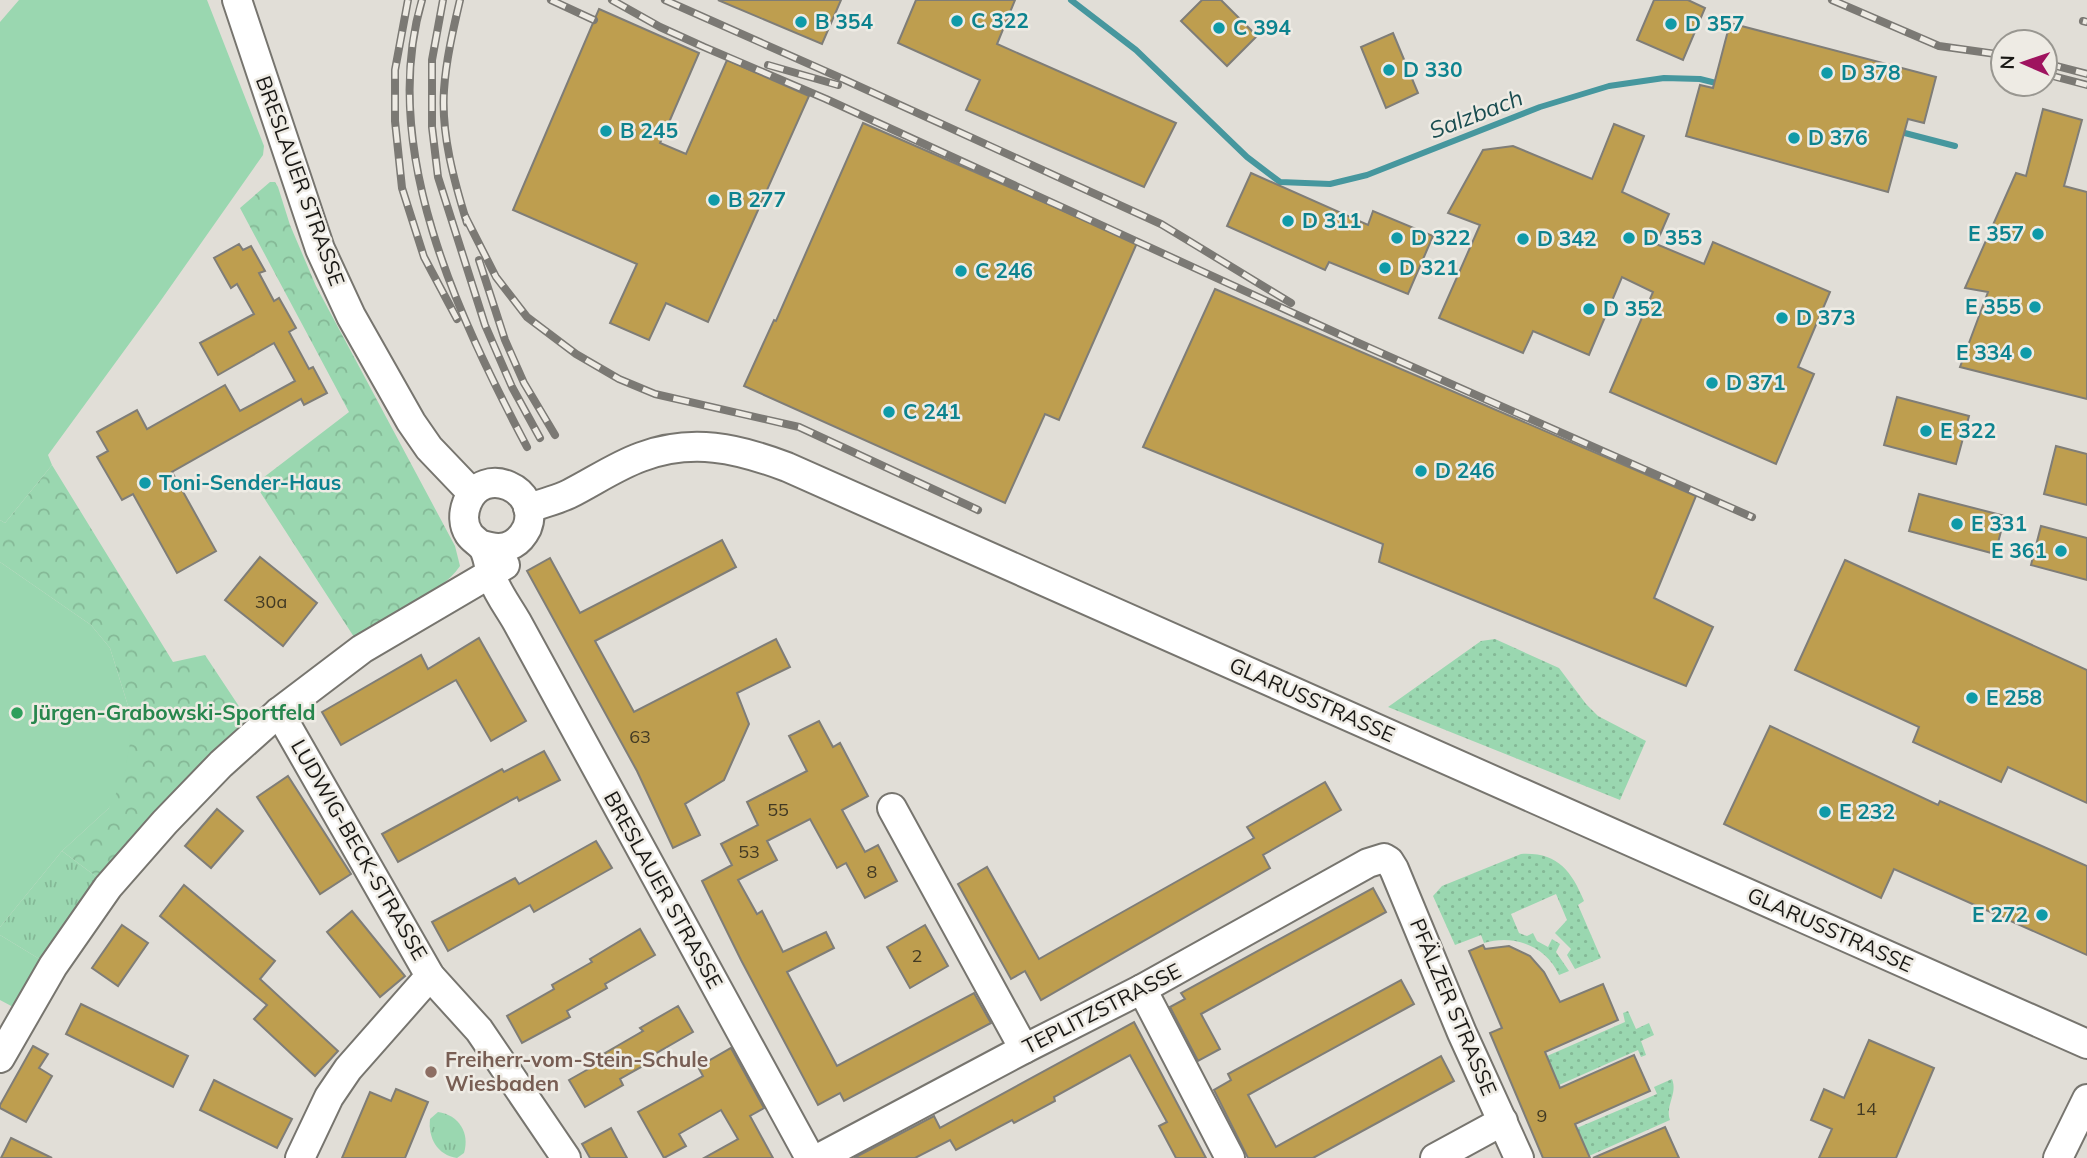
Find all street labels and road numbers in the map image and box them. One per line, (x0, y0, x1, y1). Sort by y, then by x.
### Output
street label: BRESLAUER STRASSE (251, 72, 351, 289)
street label: GLARUSSTRASSE (1226, 651, 1399, 747)
street label: LUDWIG-BECK-STRASSE (286, 735, 434, 964)
street label: BRESLAUER STRASSE (599, 786, 729, 993)
street label: GLARUSSTRASSE (1744, 881, 1917, 977)
street label: PFÄLZER STRASSE (1405, 914, 1503, 1099)
street label: TEPLITZSTRASSE (1018, 957, 1185, 1059)

